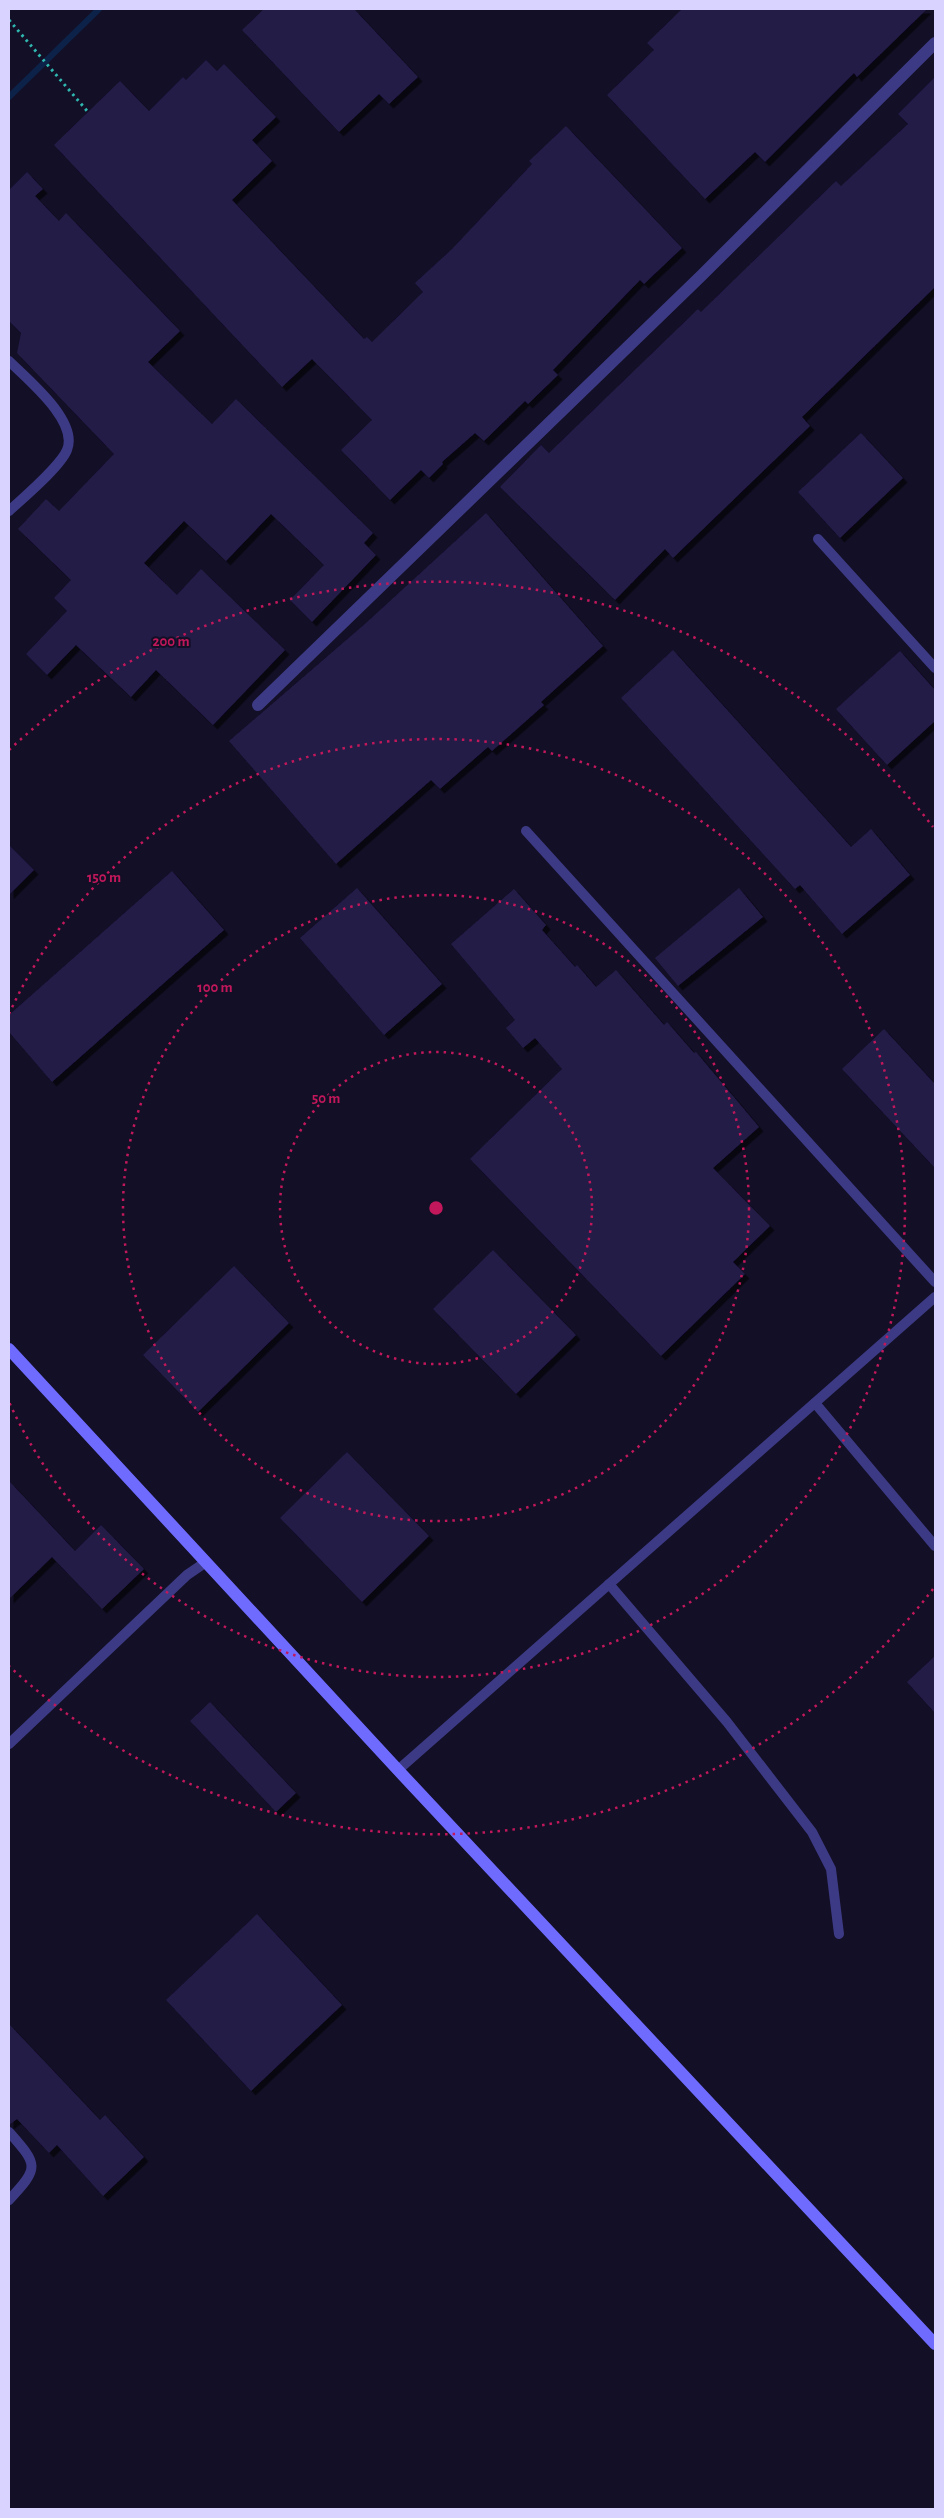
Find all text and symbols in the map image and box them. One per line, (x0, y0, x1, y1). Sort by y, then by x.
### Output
text: 200 m (152, 634, 190, 649)
text: 150 m (87, 870, 121, 885)
text: 100 m (197, 980, 233, 995)
text: 50 m (312, 1091, 340, 1106)
centre of rings (427, 1199, 445, 1217)

